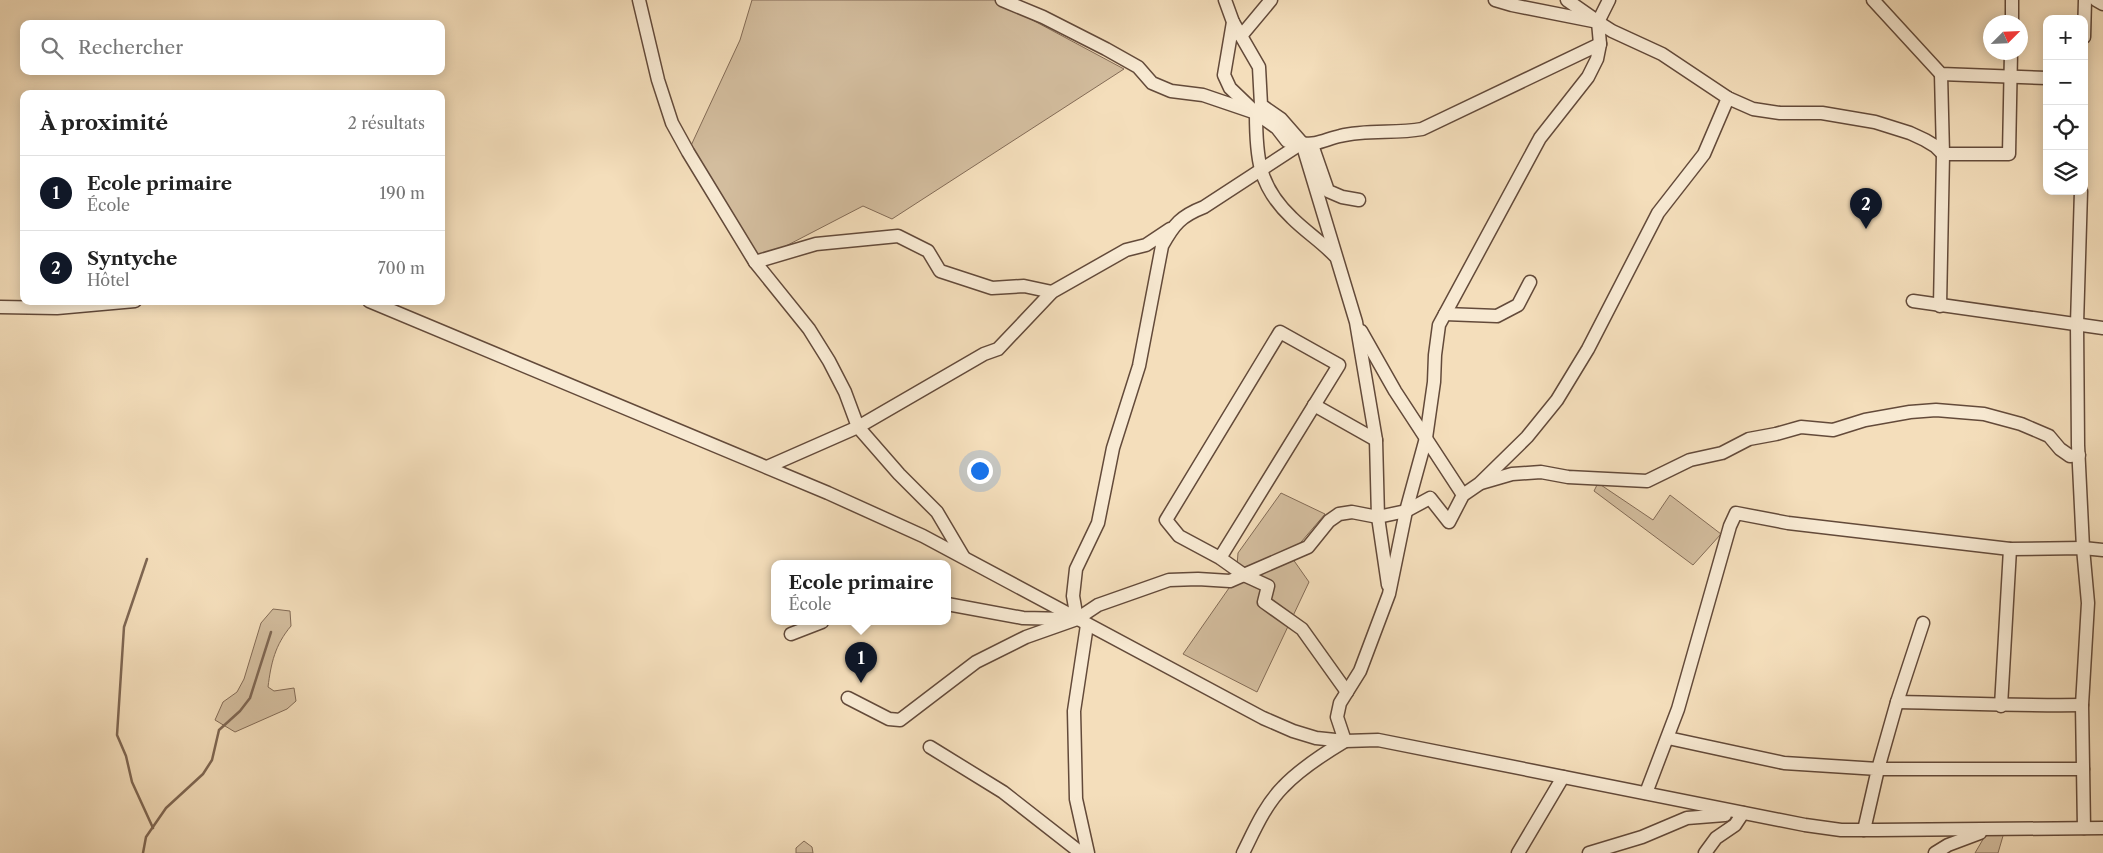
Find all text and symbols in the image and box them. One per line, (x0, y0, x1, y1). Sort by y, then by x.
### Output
north arrow (1983, 15, 2028, 60)
map controls (2043, 15, 2088, 195)
button: + (2043, 15, 2088, 60)
search box (20, 20, 445, 75)
icon: search (38, 34, 66, 62)
text: Rechercher (78, 36, 183, 59)
button: − (2043, 60, 2088, 105)
button: locate (2043, 105, 2088, 150)
text: À proximité (40, 110, 168, 135)
text: 2 résultats (348, 113, 425, 133)
button: layers (2043, 150, 2088, 195)
text: Ecole primaire (87, 172, 232, 195)
text: 1 (52, 183, 60, 203)
text: 190 m (380, 183, 425, 203)
pin: 2 (1850, 188, 1882, 229)
text: École (87, 195, 130, 215)
text: Syntyche (87, 247, 177, 270)
text: 2 (51, 258, 61, 278)
text: 700 m (378, 258, 425, 278)
text: Hôtel (87, 270, 130, 290)
your location (967, 458, 993, 484)
popup (771, 560, 951, 625)
text: Ecole primaire (788, 571, 934, 594)
text: École (788, 594, 831, 614)
pin: 1 (845, 642, 877, 683)

